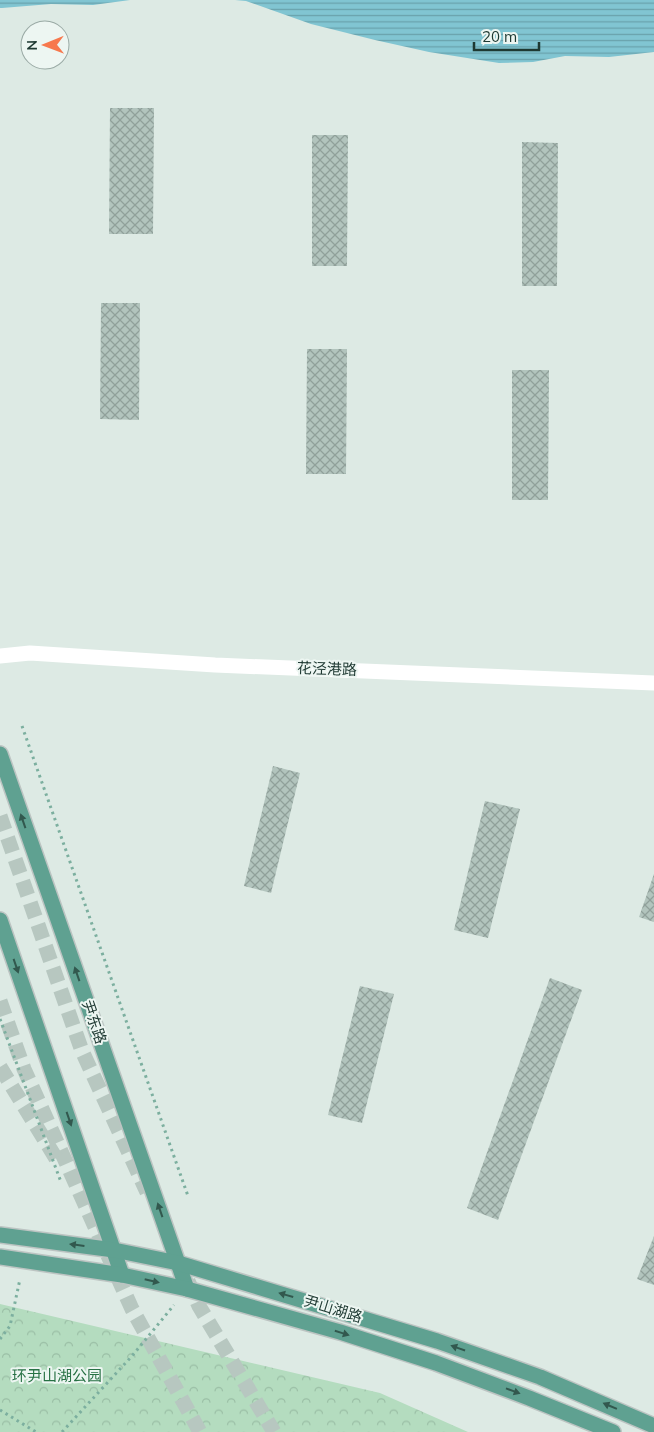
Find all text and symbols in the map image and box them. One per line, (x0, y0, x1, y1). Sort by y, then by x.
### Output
north arrow (20, 20, 70, 70)
scale bar (474, 20, 539, 52)
text: 20 m (482, 27, 517, 46)
text: N (23, 40, 41, 51)
street label: 花泾港路 (297, 658, 357, 679)
one-way arrow (19, 813, 27, 828)
one-way arrow (12, 959, 20, 974)
one-way arrow (73, 966, 81, 981)
street label: 尹东路 (78, 997, 111, 1046)
one-way arrow (66, 1112, 73, 1127)
one-way arrow (155, 1202, 163, 1217)
one-way arrow (69, 1241, 85, 1249)
one-way arrow (144, 1277, 159, 1285)
one-way arrow (279, 1290, 294, 1298)
street label: 尹山湖路 (302, 1291, 365, 1326)
one-way arrow (335, 1330, 350, 1337)
one-way arrow (450, 1344, 465, 1352)
park label: 环尹山湖公园 (12, 1366, 102, 1385)
one-way arrow (505, 1388, 520, 1395)
one-way arrow (602, 1402, 617, 1410)

